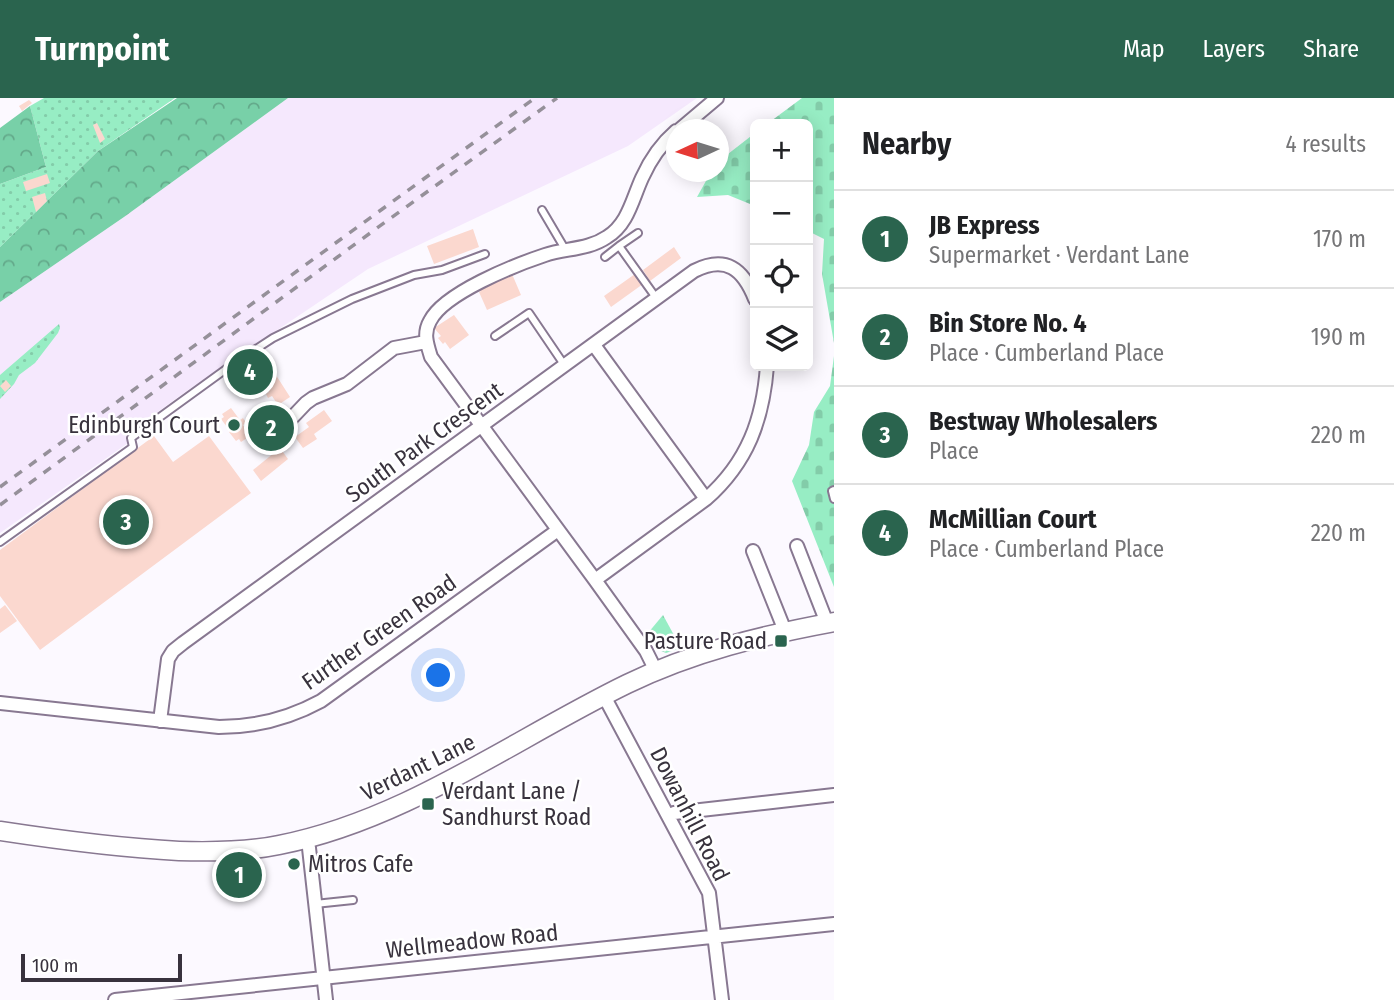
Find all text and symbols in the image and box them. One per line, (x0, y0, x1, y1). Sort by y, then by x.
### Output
text: Turnpoint (35, 29, 169, 69)
text: Map (1123, 35, 1165, 63)
text: Layers (1203, 35, 1265, 63)
text: Share (1303, 35, 1359, 63)
north arrow (666, 119, 729, 182)
map controls (750, 119, 813, 371)
button: + (750, 119, 813, 182)
text: Nearby (862, 126, 951, 162)
text: 4 results (1285, 130, 1366, 158)
button: − (750, 182, 813, 245)
text: JB Express (929, 210, 1040, 241)
text: 1 (880, 225, 890, 253)
text: 170 m (1313, 225, 1366, 253)
text: Supermarket · Verdant Lane (929, 241, 1189, 269)
button: locate (750, 245, 813, 308)
button: layers (750, 308, 813, 371)
text: Bin Store No. 4 (929, 308, 1087, 339)
text: 2 (880, 323, 890, 351)
text: 190 m (1311, 323, 1366, 351)
text: Place · Cumberland Place (929, 339, 1164, 367)
pin: 4 (227, 346, 273, 398)
street label: South Park Crescent (340, 375, 508, 508)
pin: 2 (248, 402, 294, 454)
text: Bestway Wholesalers (929, 406, 1157, 437)
place label: Edinburgh Court (68, 411, 220, 439)
marker: Edinburgh Court (226, 417, 242, 433)
text: 3 (880, 421, 890, 449)
text: 220 m (1311, 421, 1366, 449)
text: Place (929, 437, 979, 465)
pin: 3 (103, 496, 149, 548)
text: McMillian Court (929, 504, 1097, 535)
text: 4 (879, 519, 891, 547)
text: 220 m (1311, 519, 1366, 547)
text: Place · Cumberland Place (929, 535, 1164, 563)
street label: Further Green Road (296, 568, 462, 696)
place label: Pasture Road (644, 627, 767, 655)
marker: Pasture Road (773, 633, 789, 649)
your location (421, 658, 455, 692)
street label: Verdant Lane (356, 727, 480, 807)
street label: Dowanhill Road (644, 742, 736, 886)
place label: Verdant Lane / Sandhurst Road (442, 777, 591, 831)
marker: Verdant Lane / Sandhurst Road (420, 796, 436, 812)
pin: 1 (216, 849, 262, 901)
place label: Mitros Cafe (308, 850, 413, 878)
marker: Mitros Cafe (286, 856, 302, 872)
street label: Wellmeadow Road (384, 918, 560, 964)
scale bar (21, 951, 182, 983)
text: 100 m (32, 954, 78, 977)

